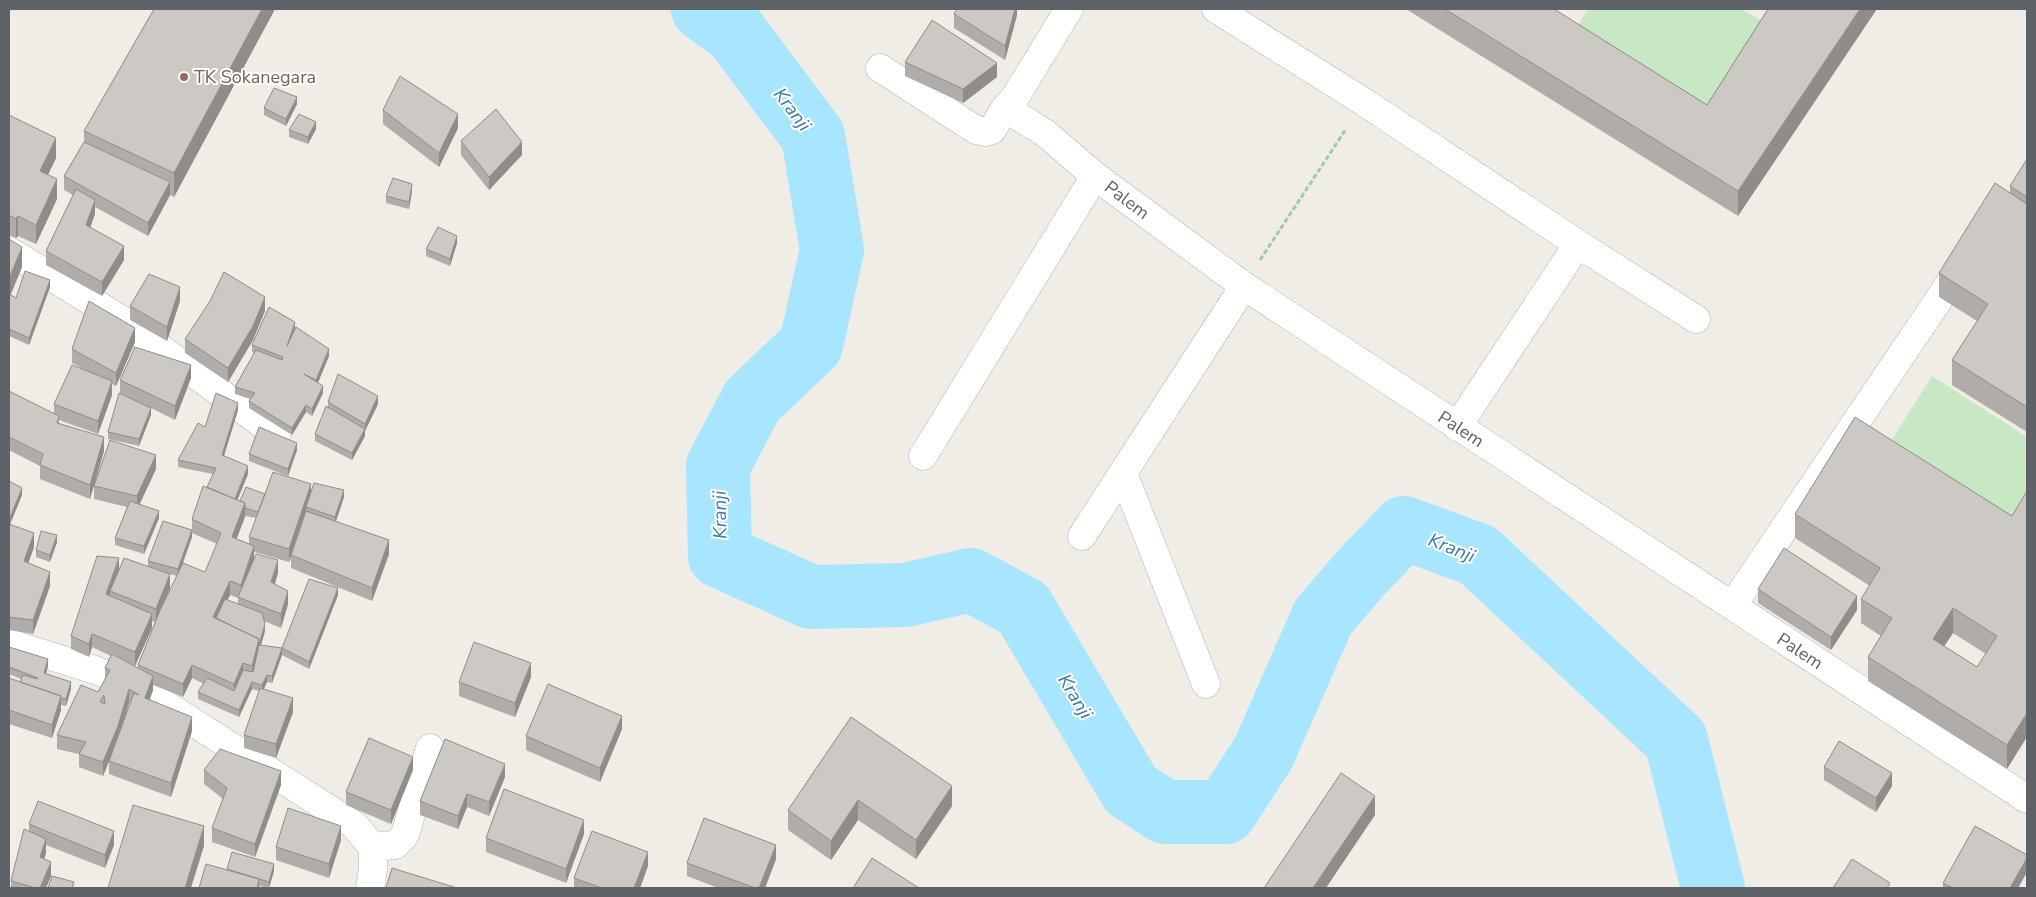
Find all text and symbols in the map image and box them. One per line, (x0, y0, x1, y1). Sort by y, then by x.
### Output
place label: TK Sokanegara (194, 65, 316, 89)
marker: TK Sokanegara (178, 71, 190, 83)
water label: Kranji (767, 82, 817, 137)
street label: Palem (1100, 175, 1154, 225)
street label: Palem (1433, 405, 1489, 453)
water label: Kranji (707, 490, 733, 539)
water label: Kranji (1424, 527, 1479, 569)
street label: Palem (1772, 627, 1828, 675)
water label: Kranji (1052, 669, 1099, 724)

